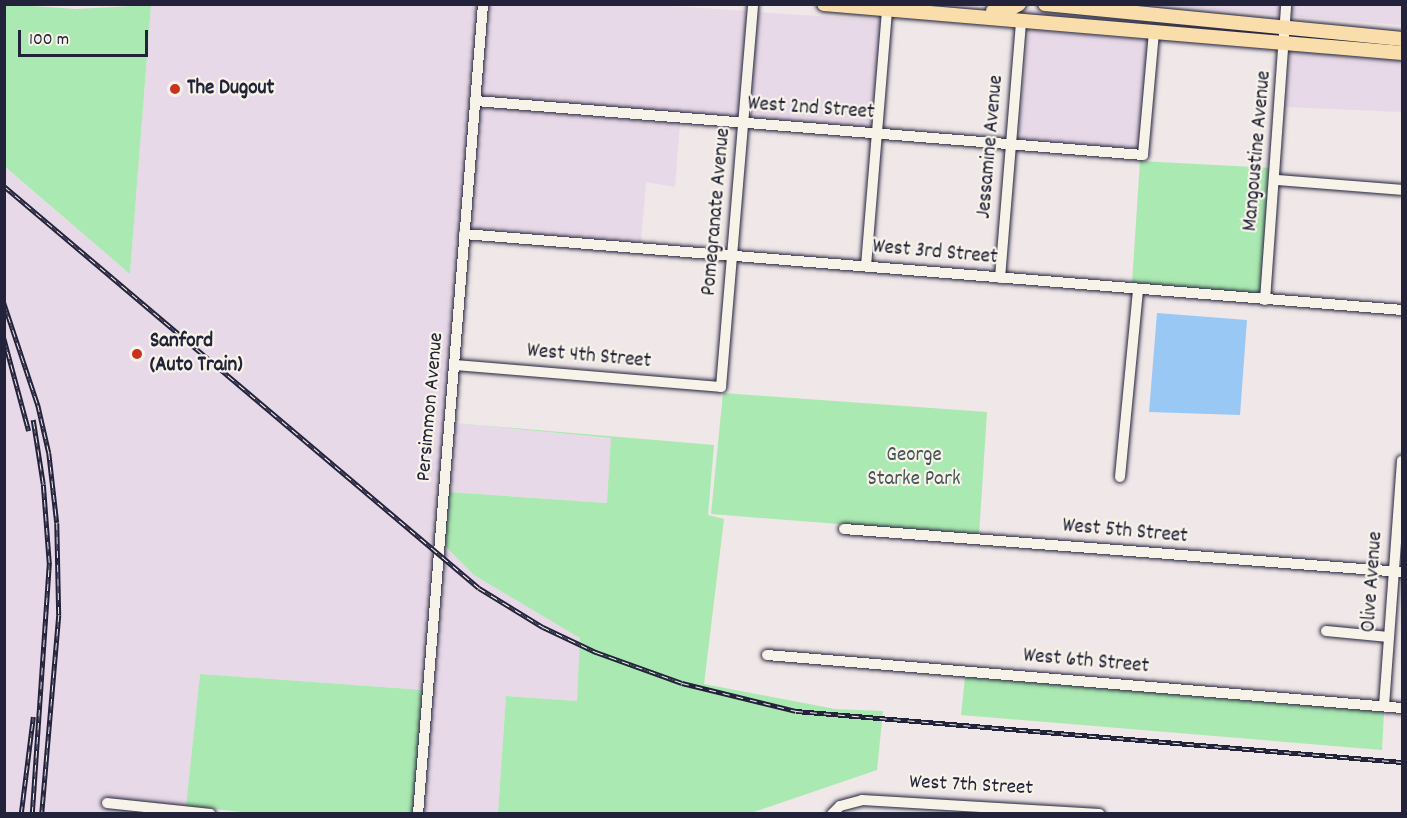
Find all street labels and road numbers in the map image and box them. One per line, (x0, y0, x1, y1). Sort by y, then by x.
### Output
street label: Mangoustine Avenue (1238, 70, 1278, 232)
street label: Jessamine Avenue (972, 74, 1010, 220)
street label: West 2nd Street (747, 92, 875, 126)
street label: Pomegranate Avenue (697, 127, 737, 297)
street label: West 3rd Street (871, 235, 999, 271)
street label: Persimmon Avenue (412, 331, 450, 483)
street label: West 4th Street (526, 339, 652, 375)
street label: West 5th Street (1061, 514, 1189, 550)
street label: Olive Avenue (1357, 531, 1389, 633)
street label: West 6th Street (1022, 644, 1150, 680)
street label: West 7th Street (908, 770, 1034, 802)

